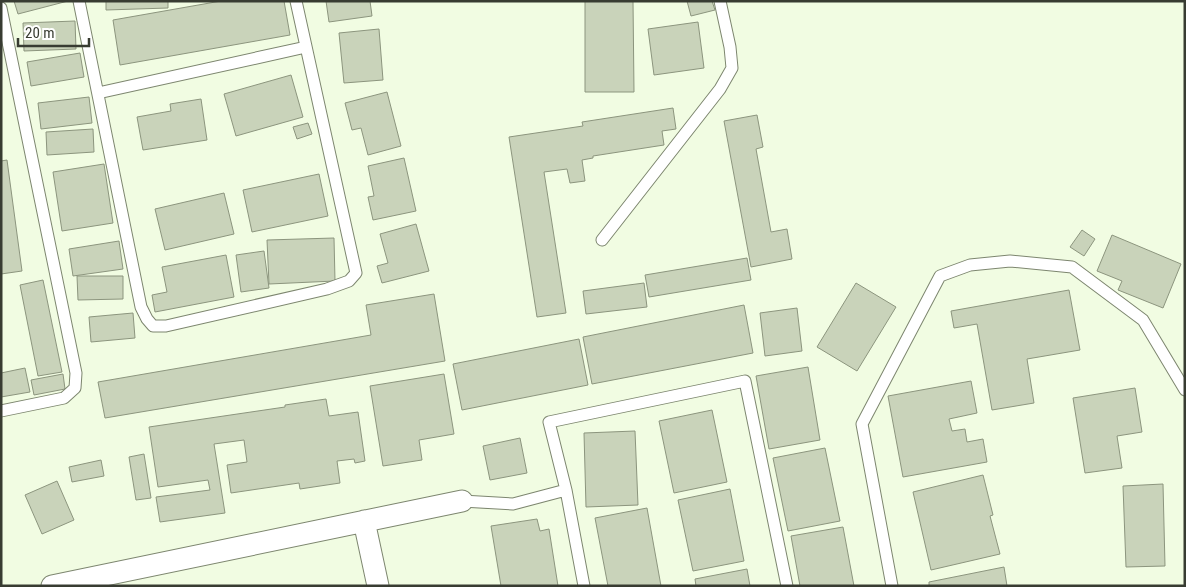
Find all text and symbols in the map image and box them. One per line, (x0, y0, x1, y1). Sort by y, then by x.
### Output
scale bar (18, 15, 89, 47)
text: 20 m (25, 24, 55, 42)

